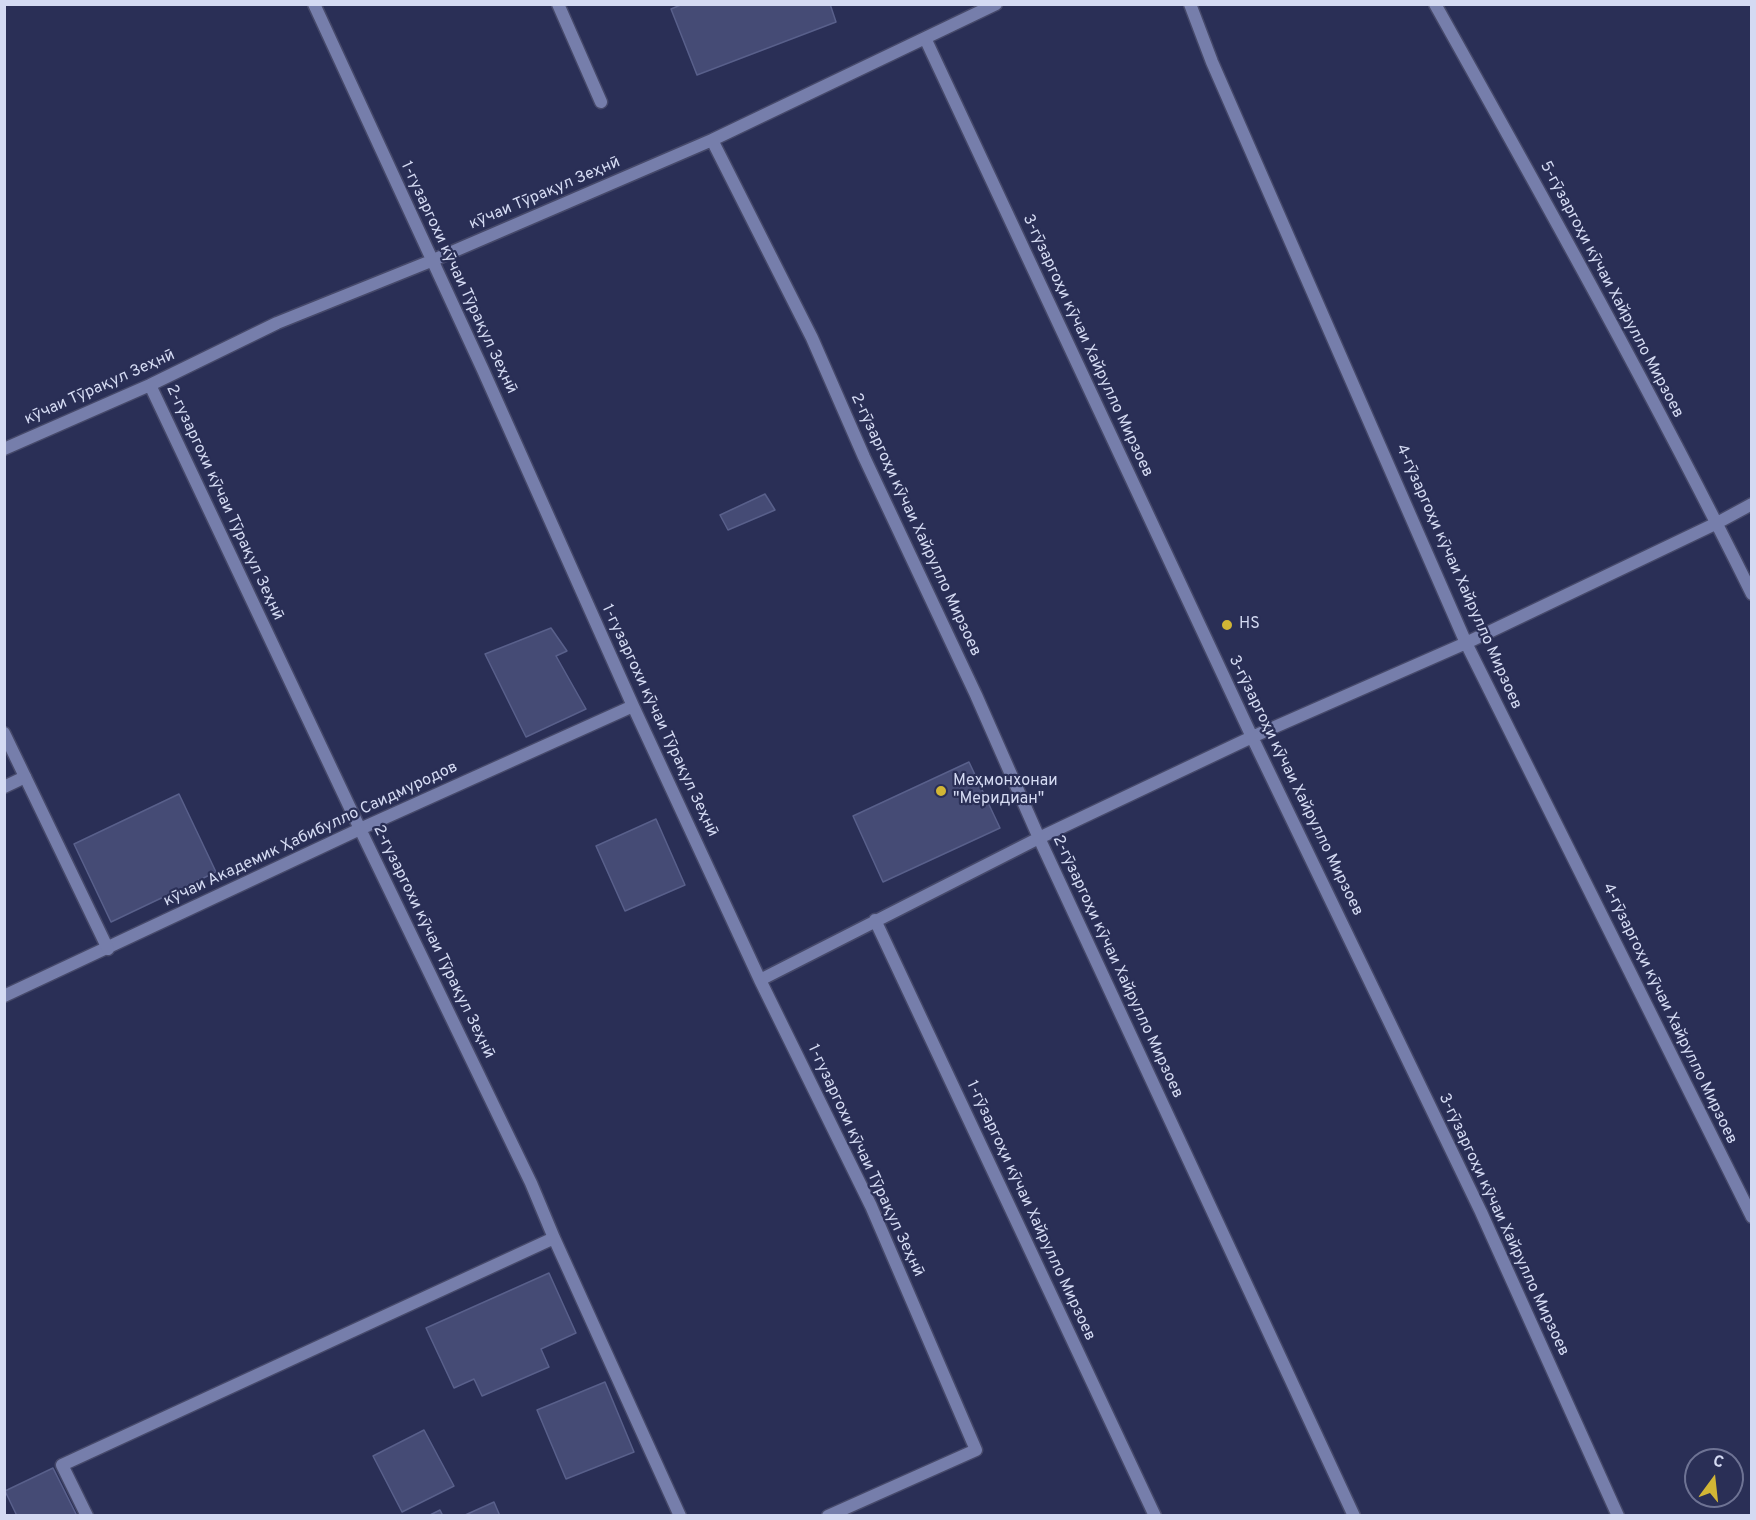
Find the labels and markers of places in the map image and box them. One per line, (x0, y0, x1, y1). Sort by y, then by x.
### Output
place label: HS (1239, 615, 1260, 635)
marker: HS (1220, 618, 1234, 632)
place label: Меҳмонхонаи "Меридиан" (953, 772, 1058, 810)
marker: Меҳмонхонаи "Меридиан" (934, 784, 948, 798)

